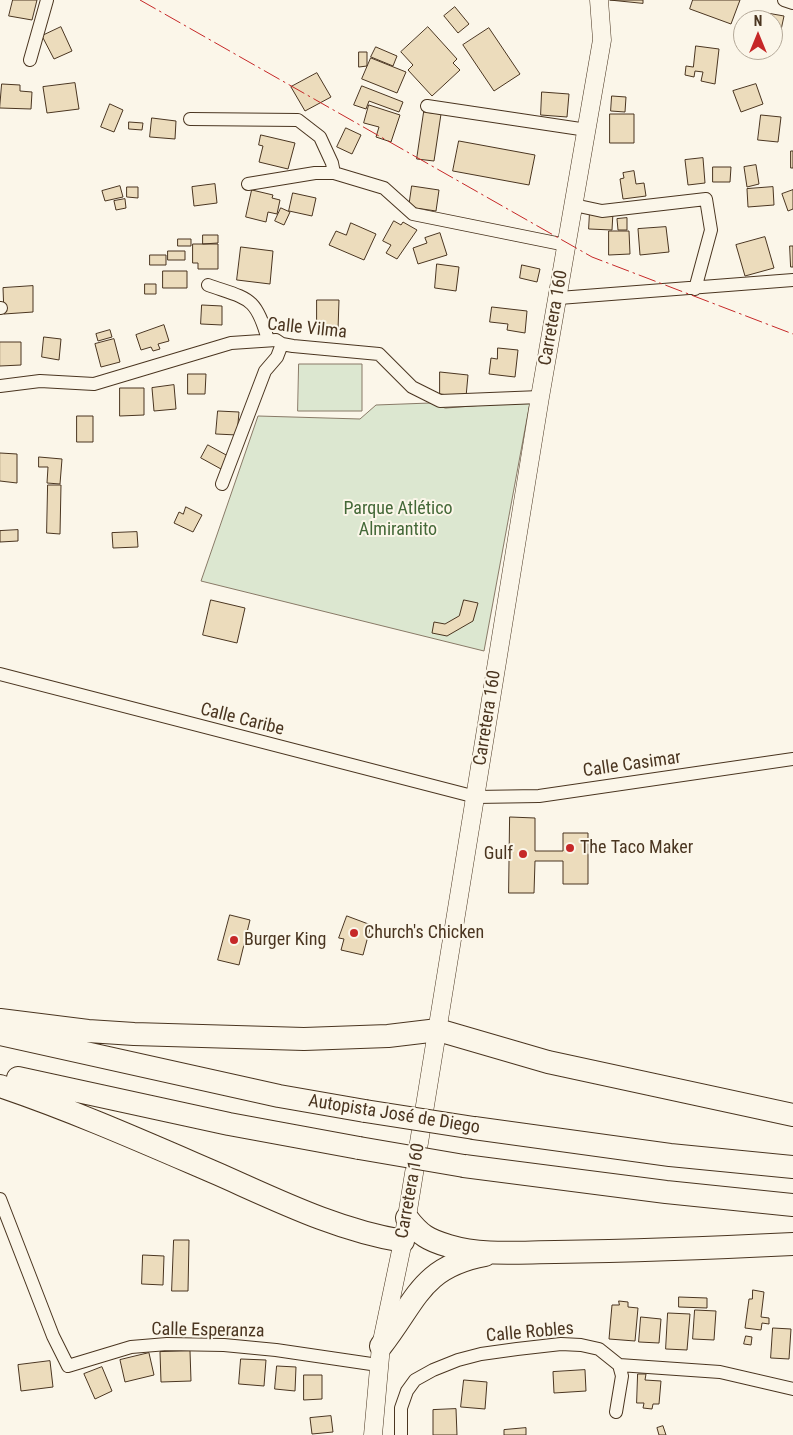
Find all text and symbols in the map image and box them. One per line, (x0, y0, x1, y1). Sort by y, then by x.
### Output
north arrow (733, 10, 783, 60)
text: N (754, 13, 762, 29)
street label: Carretera 160 (535, 269, 573, 367)
street label: Calle Vilma (266, 314, 348, 344)
park label: Parque Atlético Almirantito (343, 498, 453, 540)
street label: Carretera 160 (470, 669, 506, 767)
street label: Calle Caribe (198, 699, 286, 741)
street label: Calle Casimar (582, 747, 682, 783)
place label: The Taco Maker (580, 837, 693, 859)
marker: The Taco Maker (564, 842, 576, 854)
place label: Gulf (484, 843, 513, 865)
marker: Gulf (517, 848, 529, 860)
place label: Church's Chicken (364, 922, 484, 944)
marker: Church's Chicken (348, 927, 360, 939)
place label: Burger King (244, 929, 326, 951)
marker: Burger King (228, 934, 240, 946)
street label: Autopista José de Diego (307, 1091, 481, 1139)
street label: Carretera 160 (392, 1142, 430, 1240)
street label: Calle Robles (485, 1318, 575, 1348)
street label: Calle Esperanza (151, 1319, 265, 1343)

